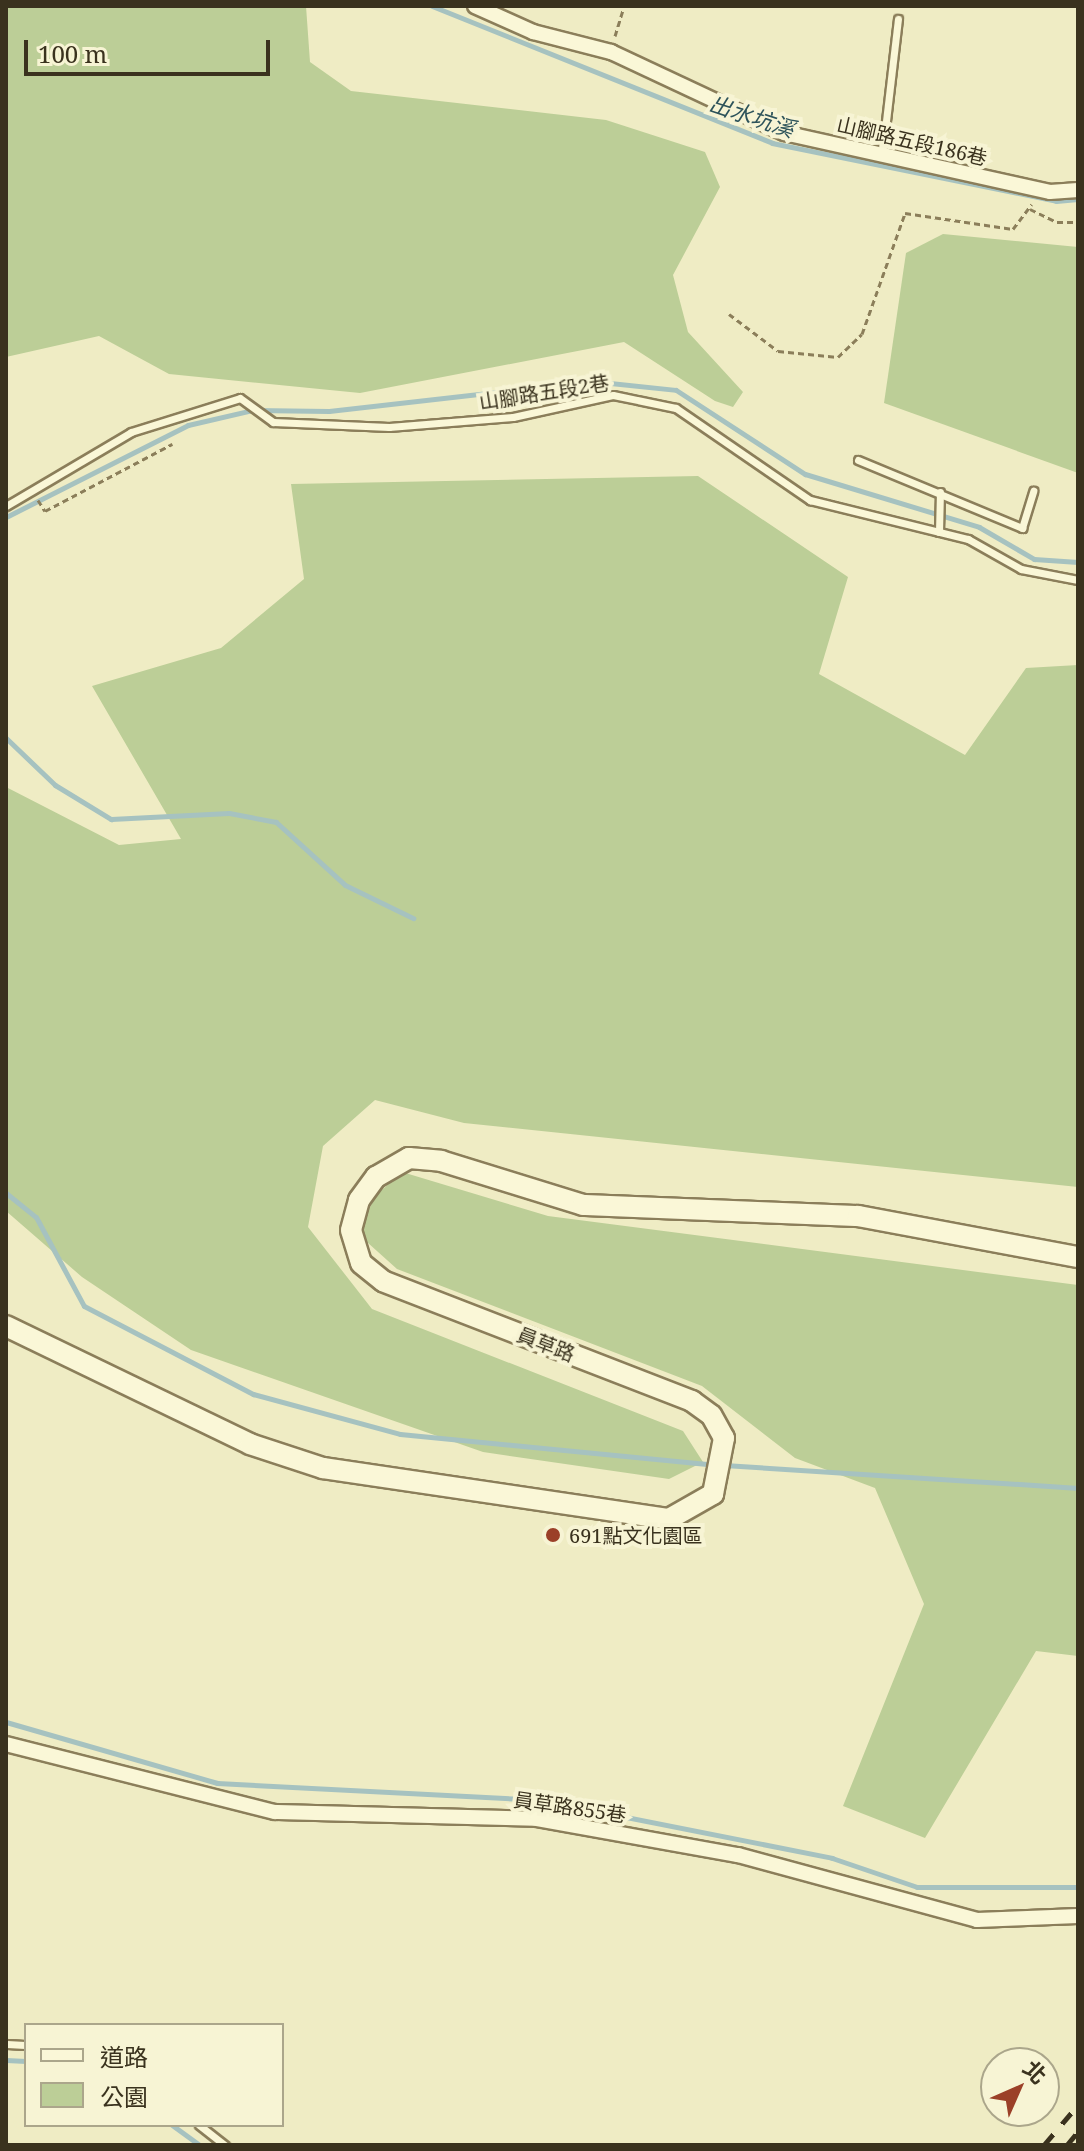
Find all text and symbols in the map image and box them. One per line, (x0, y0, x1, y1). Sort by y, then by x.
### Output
scale bar (28, 24, 274, 74)
text: 100 m (38, 37, 107, 70)
water label: 出水坑溪 (706, 90, 798, 142)
street label: 山腳路五段186巷 (834, 112, 990, 170)
street label: 山腳路五段2巷 (477, 370, 611, 414)
street label: 員草路 (514, 1322, 578, 1366)
place label: 691點文化園區 (569, 1523, 703, 1547)
marker: 691點文化園區 (544, 1526, 562, 1544)
street label: 員草路855巷 (512, 1787, 628, 1827)
legend (24, 2023, 284, 2127)
text: 道路 (100, 2040, 148, 2073)
north arrow (980, 2047, 1060, 2127)
text: 北 (1017, 2053, 1054, 2090)
text: 公園 (100, 2080, 148, 2113)

